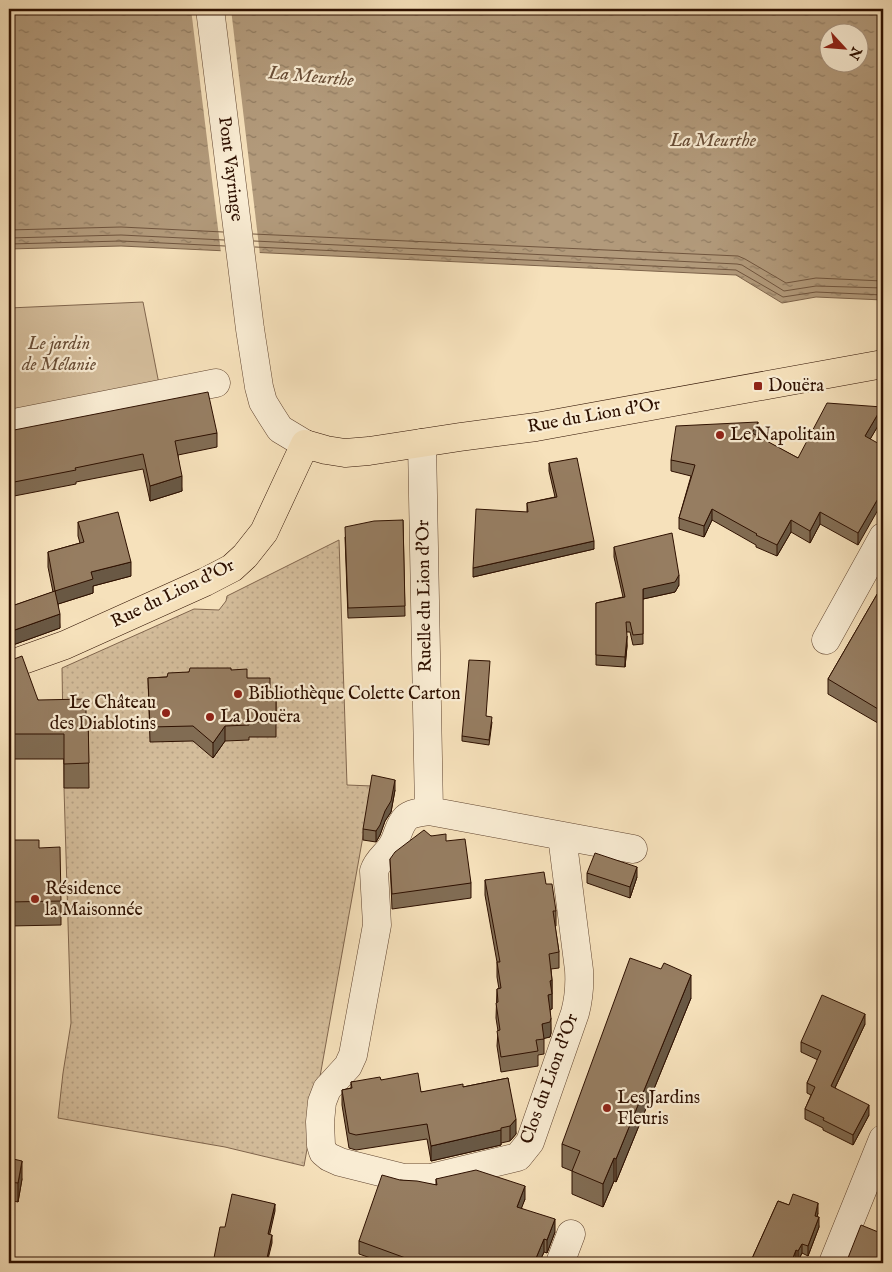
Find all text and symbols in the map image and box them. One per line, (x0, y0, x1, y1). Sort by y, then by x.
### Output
north arrow (820, 22, 870, 72)
text: N (844, 43, 866, 63)
water label: La Meurthe (266, 61, 356, 93)
street label: Pont Vayringe (212, 115, 248, 223)
water label: La Meurthe (669, 129, 757, 153)
park label: Le jardin de Mélanie (21, 333, 96, 377)
place label: Douëra (768, 375, 824, 398)
marker: Douëra (752, 380, 764, 392)
street label: Rue du Lion d'Or (526, 393, 663, 439)
place label: Le Napolitain (730, 424, 836, 447)
marker: Le Napolitain (714, 429, 726, 441)
street label: Ruelle du Lion d'Or (412, 519, 438, 673)
street label: Rue du Lion d'Or (107, 554, 239, 634)
place label: Bibliothèque Colette Carton (248, 683, 461, 706)
marker: Bibliothèque Colette Carton (232, 688, 244, 700)
place label: Le Château des Diablotins (50, 692, 156, 736)
place label: La Douëra (220, 706, 301, 729)
marker: Le Château des Diablotins (160, 707, 172, 719)
marker: La Douëra (204, 711, 216, 723)
place label: Résidence la Maisonnée (45, 878, 143, 922)
marker: Résidence la Maisonnée (29, 893, 41, 905)
street label: Clos du Lion d'Or (516, 1010, 584, 1147)
place label: Les Jardins Fleuris (617, 1087, 700, 1131)
marker: Les Jardins Fleuris (601, 1102, 613, 1114)

